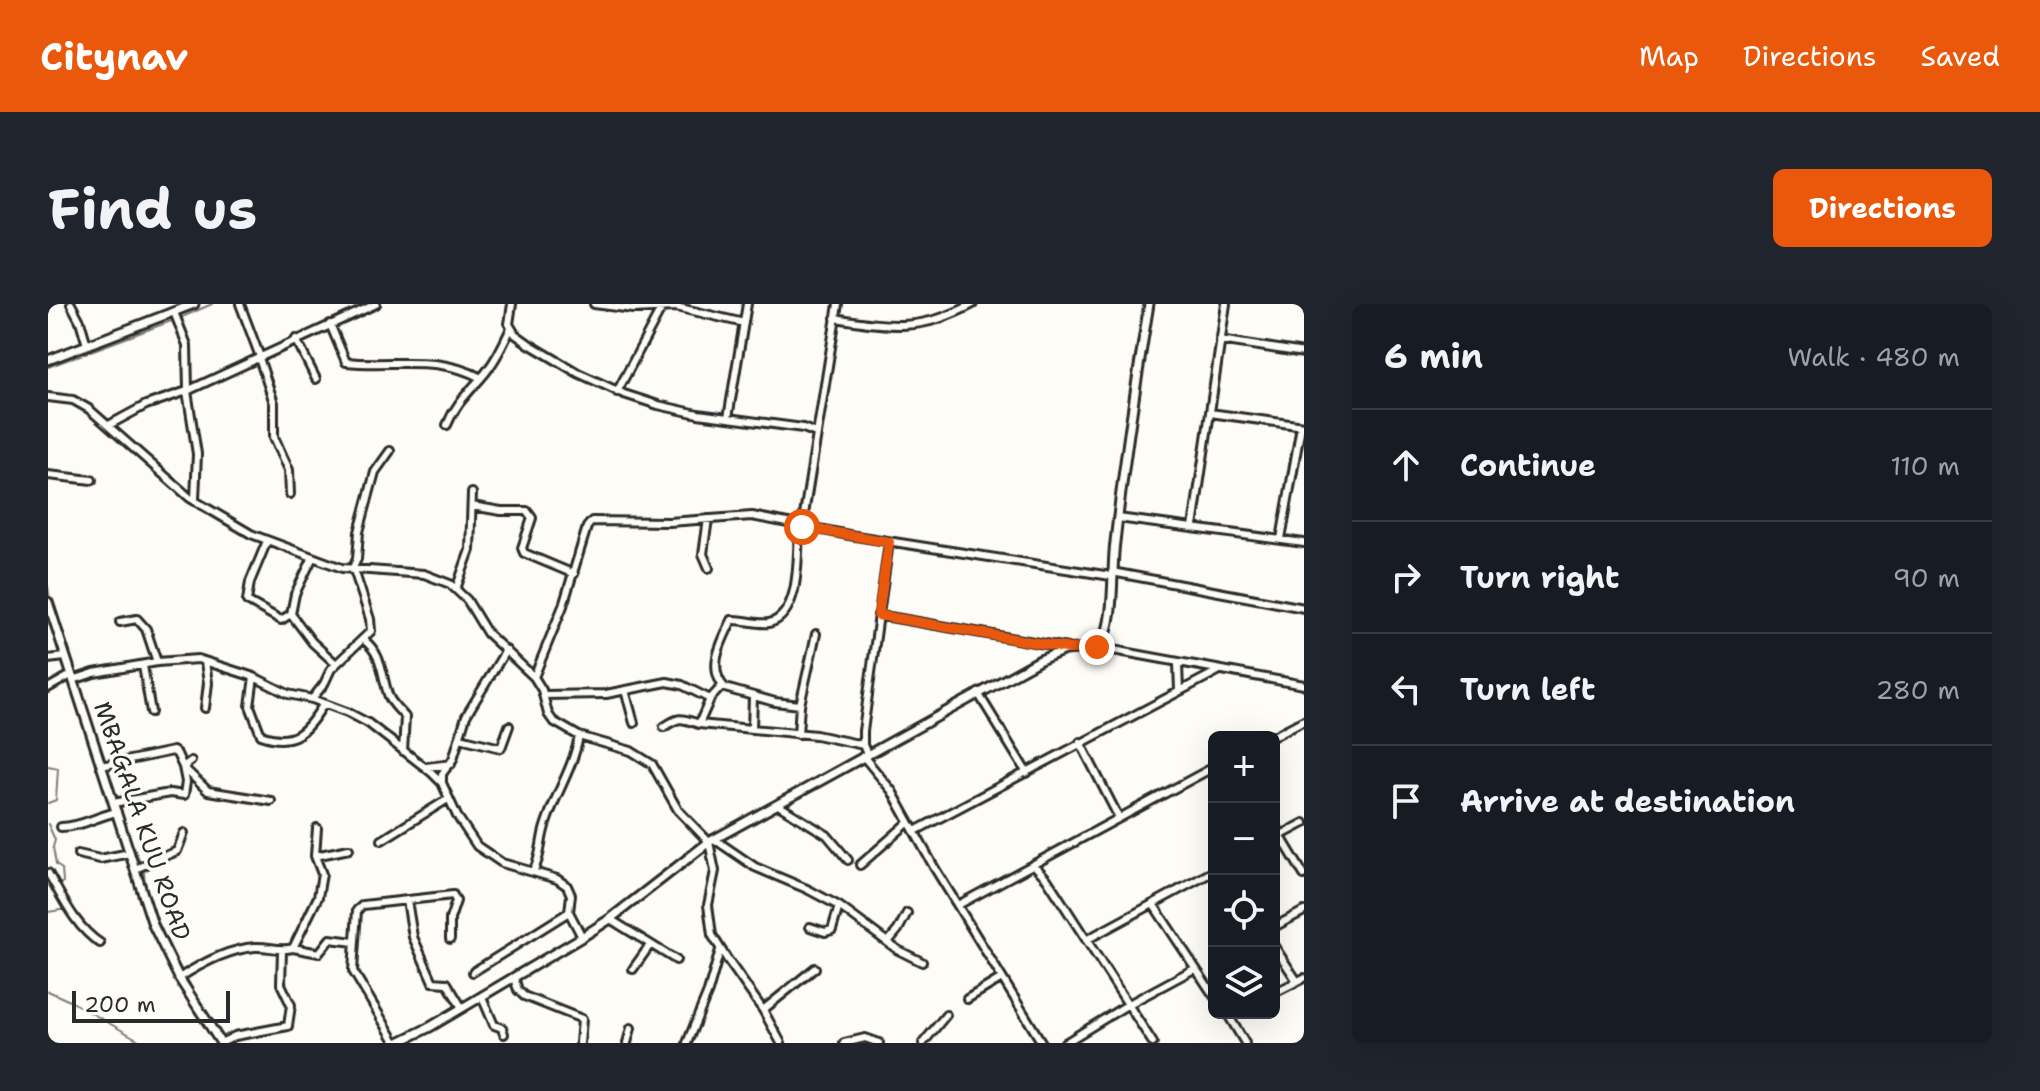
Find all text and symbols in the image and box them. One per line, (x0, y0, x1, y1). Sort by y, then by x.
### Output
text: Citynav (40, 31, 188, 82)
text: Map (1639, 37, 1699, 75)
text: Directions (1743, 37, 1877, 75)
text: Saved (1921, 37, 2000, 75)
button: Directions (1773, 169, 1992, 247)
text: Find us (48, 171, 257, 246)
text: 6 min (1384, 333, 1483, 379)
text: Walk · 480 m (1787, 339, 1960, 374)
icon: ahead (1384, 443, 1428, 487)
text: Continue (1460, 445, 1596, 486)
text: 110 m (1890, 448, 1960, 483)
route start (784, 509, 820, 545)
icon: right (1384, 555, 1428, 599)
text: Turn right (1460, 557, 1619, 598)
text: 90 m (1893, 560, 1960, 595)
route end (1079, 629, 1115, 665)
icon: left (1384, 667, 1428, 711)
text: Turn left (1460, 669, 1595, 710)
text: 280 m (1875, 672, 1960, 707)
street label: MBAGALA KUU ROAD (86, 697, 198, 945)
map controls (1208, 731, 1280, 1019)
button: + (1208, 731, 1280, 803)
icon: arrive (1384, 779, 1428, 823)
text: Arrive at destination (1460, 781, 1795, 822)
button: − (1208, 803, 1280, 875)
button: locate (1208, 875, 1280, 947)
button: layers (1208, 947, 1280, 1019)
scale bar (72, 987, 230, 1023)
text: 200 m (84, 990, 156, 1019)

